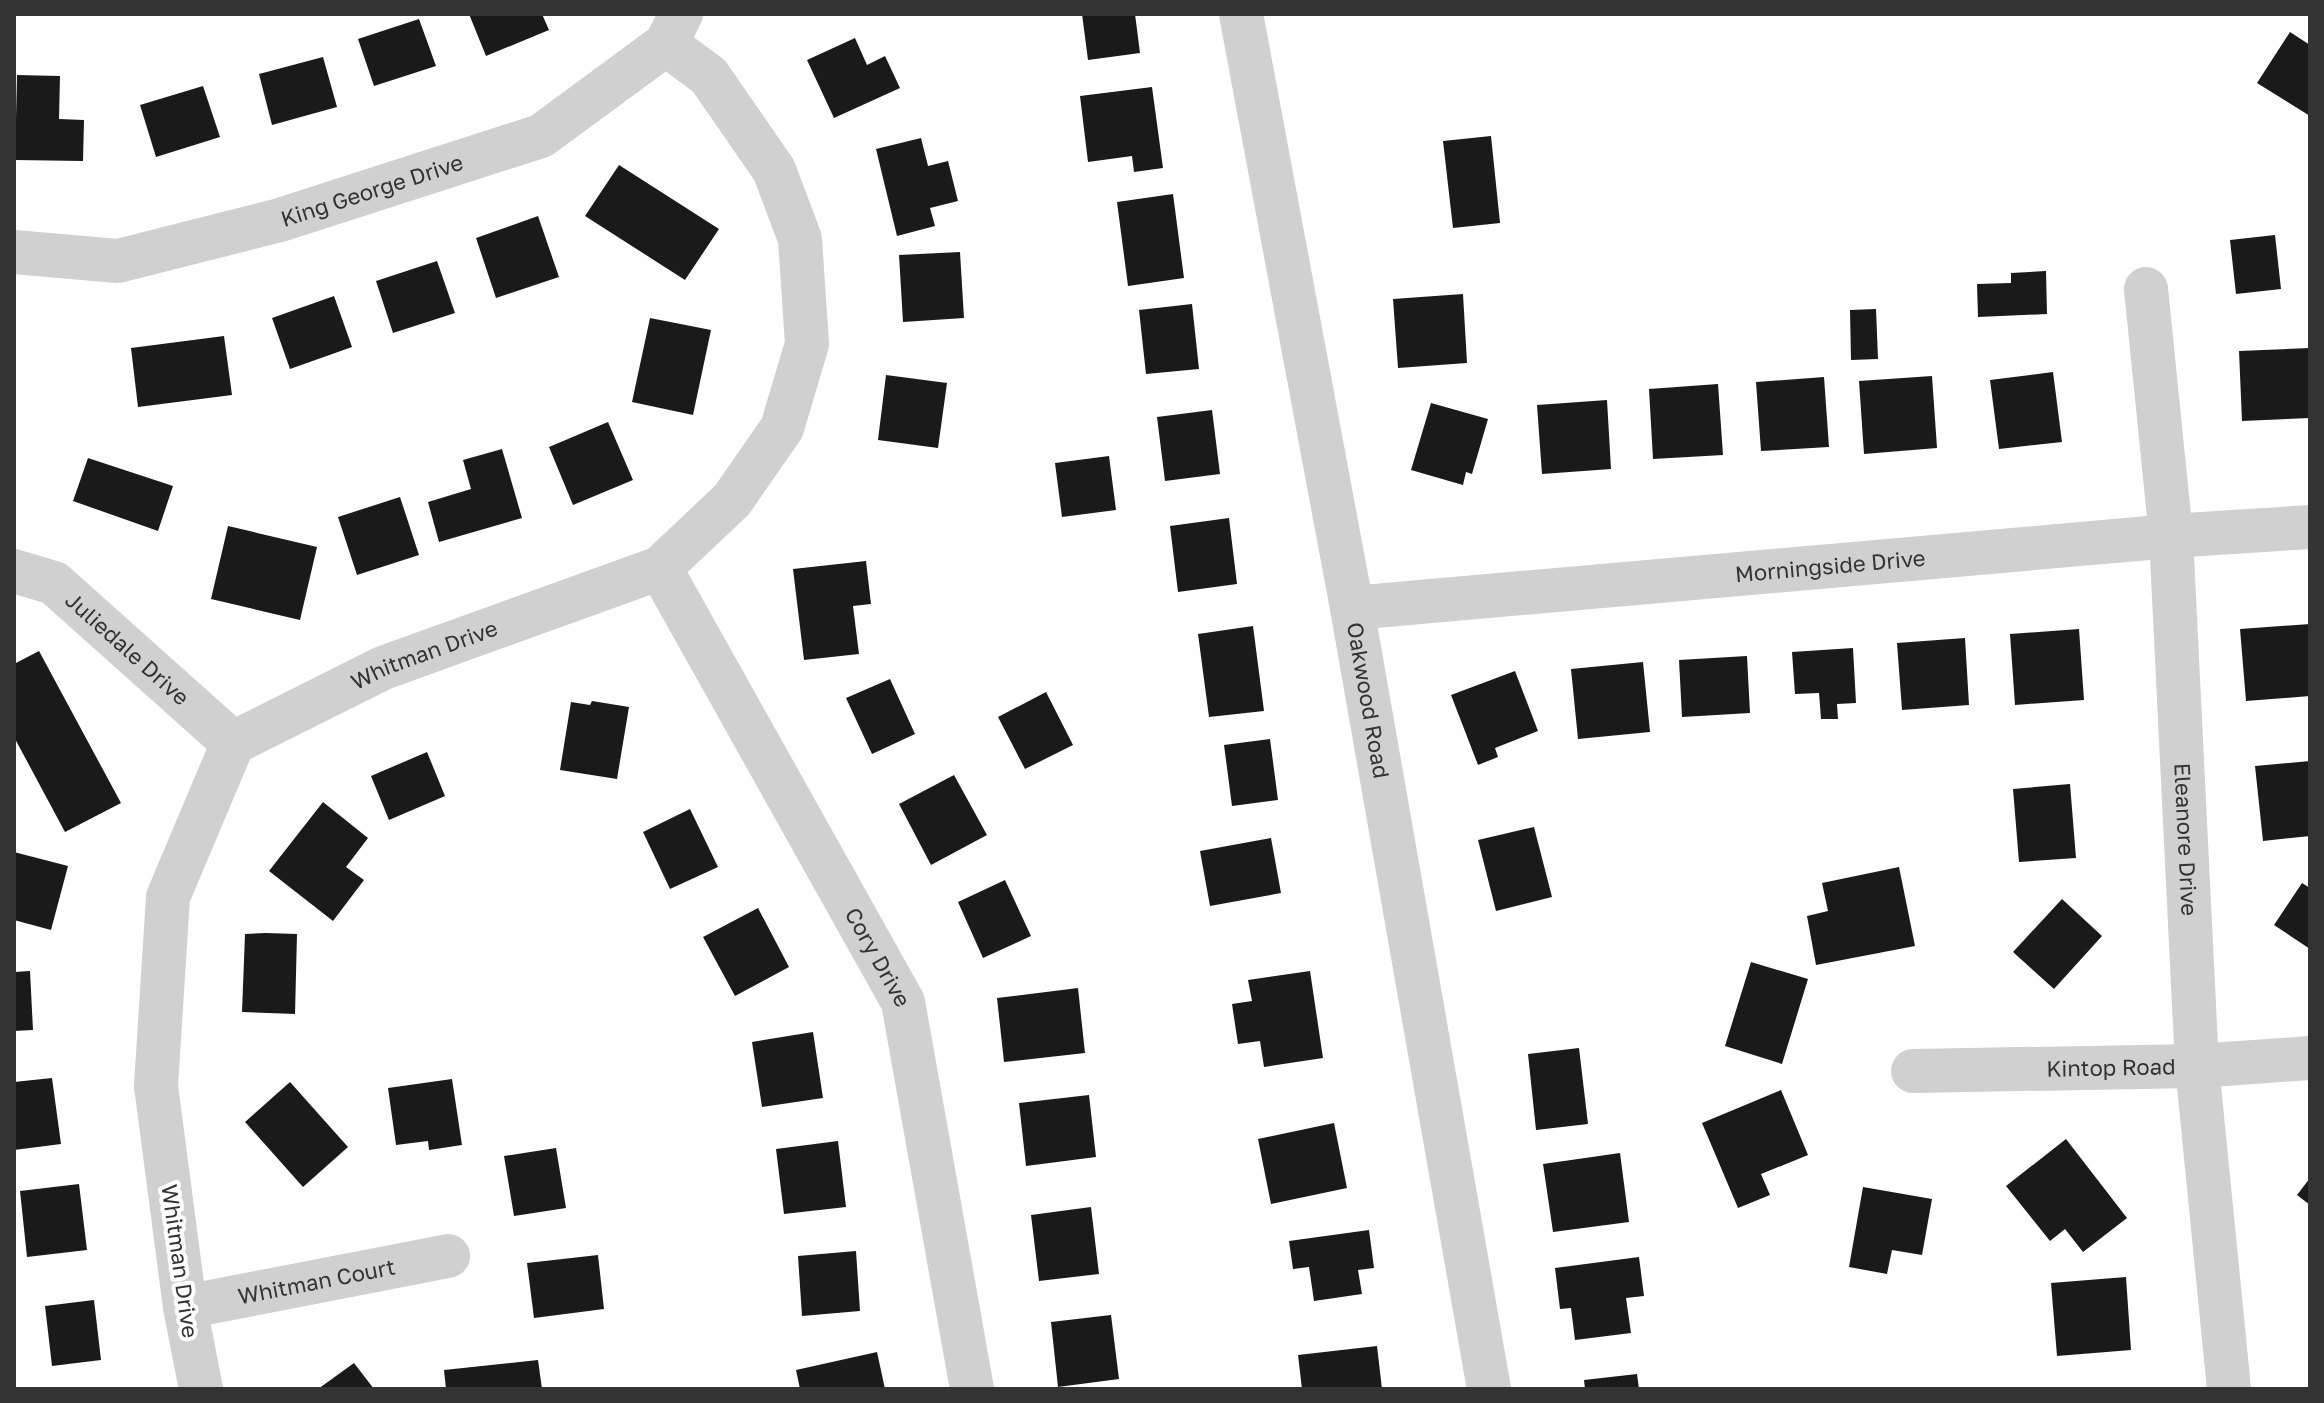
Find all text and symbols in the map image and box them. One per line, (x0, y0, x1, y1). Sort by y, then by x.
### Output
street label: King George Drive (277, 148, 466, 232)
street label: Morningside Drive (1734, 544, 1927, 587)
street label: Juliedale Drive (60, 586, 195, 710)
street label: Whitman Drive (346, 614, 501, 695)
street label: Oakwood Road (1342, 620, 1396, 781)
street label: Eleanore Drive (2169, 762, 2204, 917)
street label: Cory Drive (840, 902, 917, 1011)
street label: Kintop Road (2046, 1052, 2176, 1082)
street label: Whitman Drive (156, 1182, 205, 1339)
street label: Whitman Court (236, 1253, 397, 1309)

